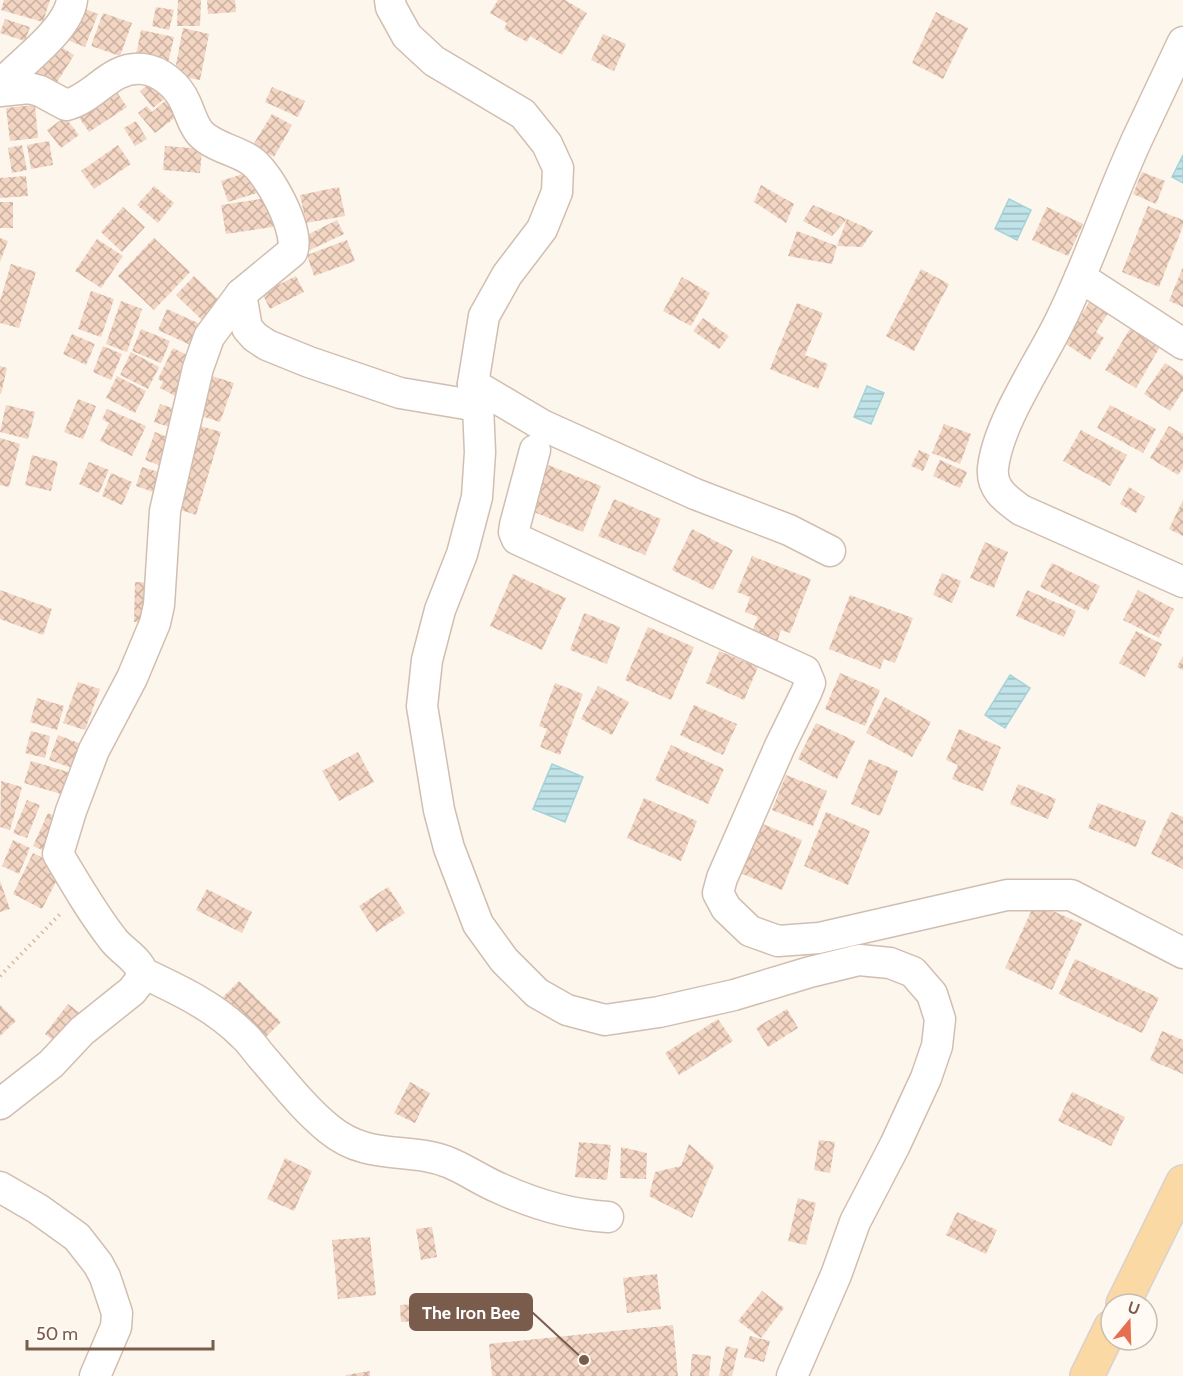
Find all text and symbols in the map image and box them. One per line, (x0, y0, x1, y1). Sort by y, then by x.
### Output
north arrow (1099, 1292, 1159, 1352)
callout: The Iron Bee (410, 1294, 532, 1330)
text: U (1125, 1297, 1142, 1319)
text: The Iron Bee (422, 1302, 520, 1324)
scale bar (27, 1313, 213, 1351)
text: 50 m (36, 1323, 78, 1345)

